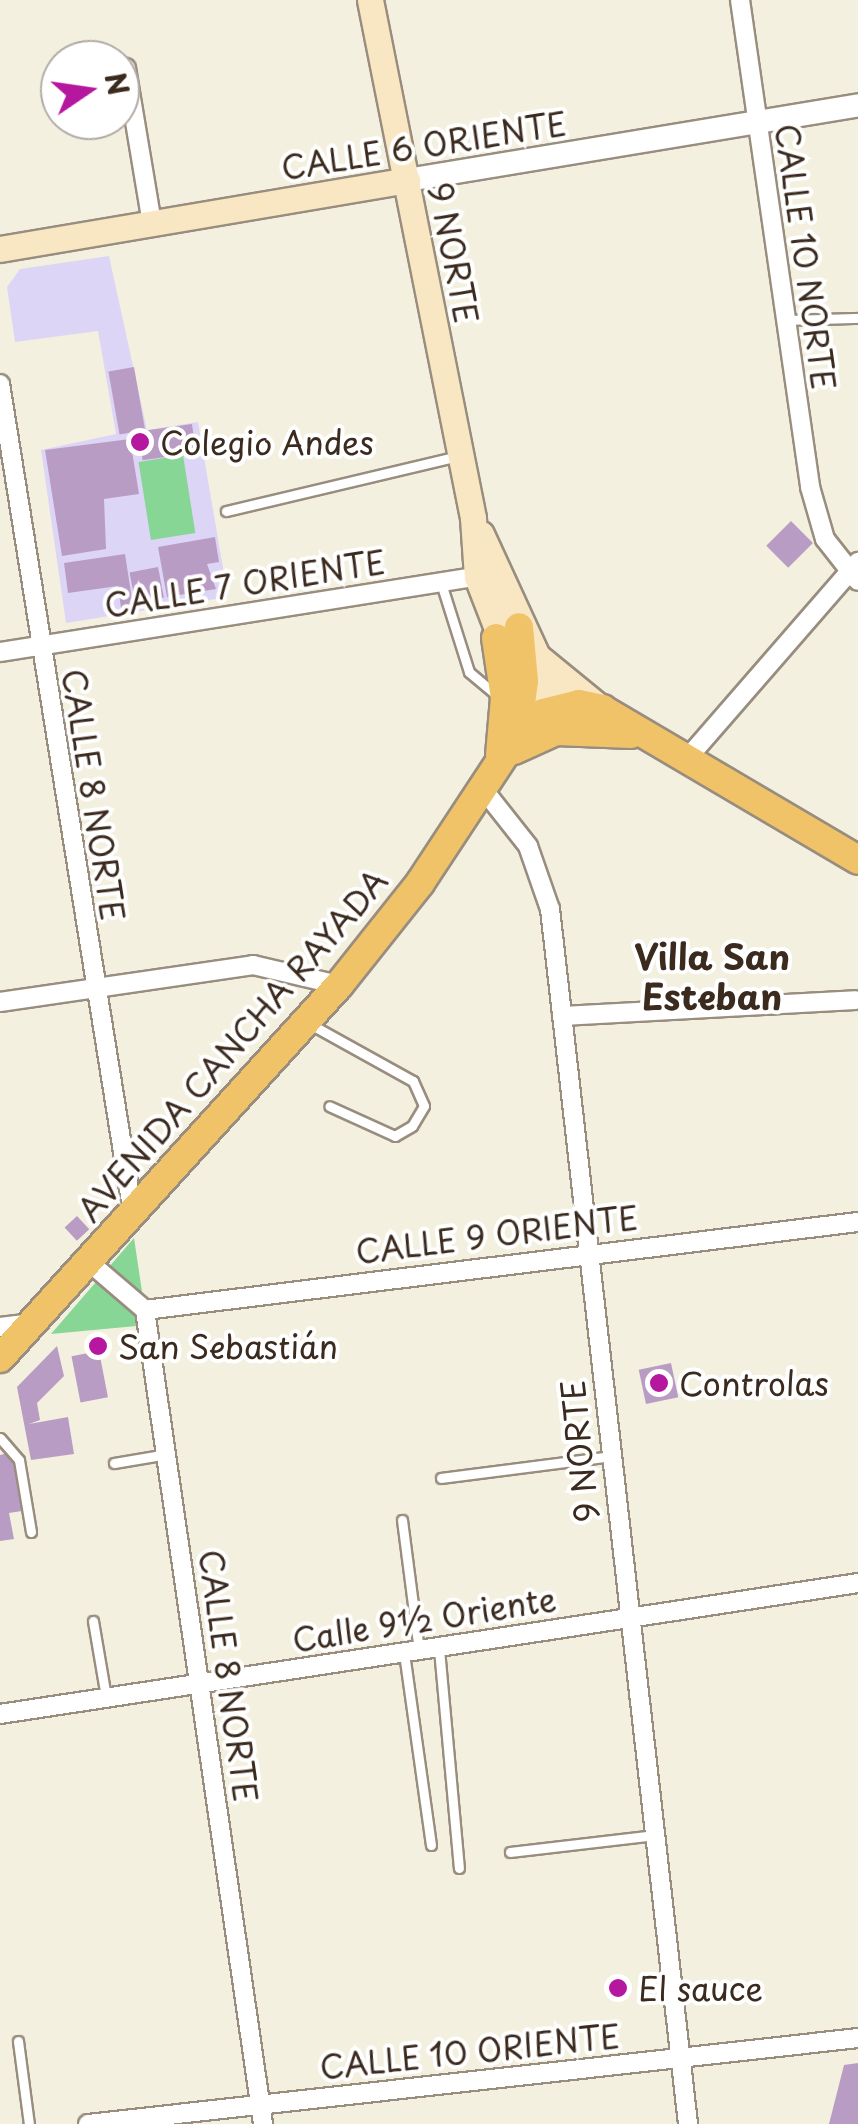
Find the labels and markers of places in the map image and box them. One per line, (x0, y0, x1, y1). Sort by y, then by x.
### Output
place label: Colegio Andes (160, 423, 376, 461)
marker: Colegio Andes (129, 431, 151, 453)
place label: San Sebastián (118, 1327, 335, 1365)
marker: San Sebastián (87, 1335, 109, 1357)
place label: Controlas (679, 1364, 829, 1402)
marker: Controlas (648, 1372, 670, 1394)
place label: El sauce (638, 1969, 763, 2007)
marker: El sauce (607, 1977, 629, 1999)

